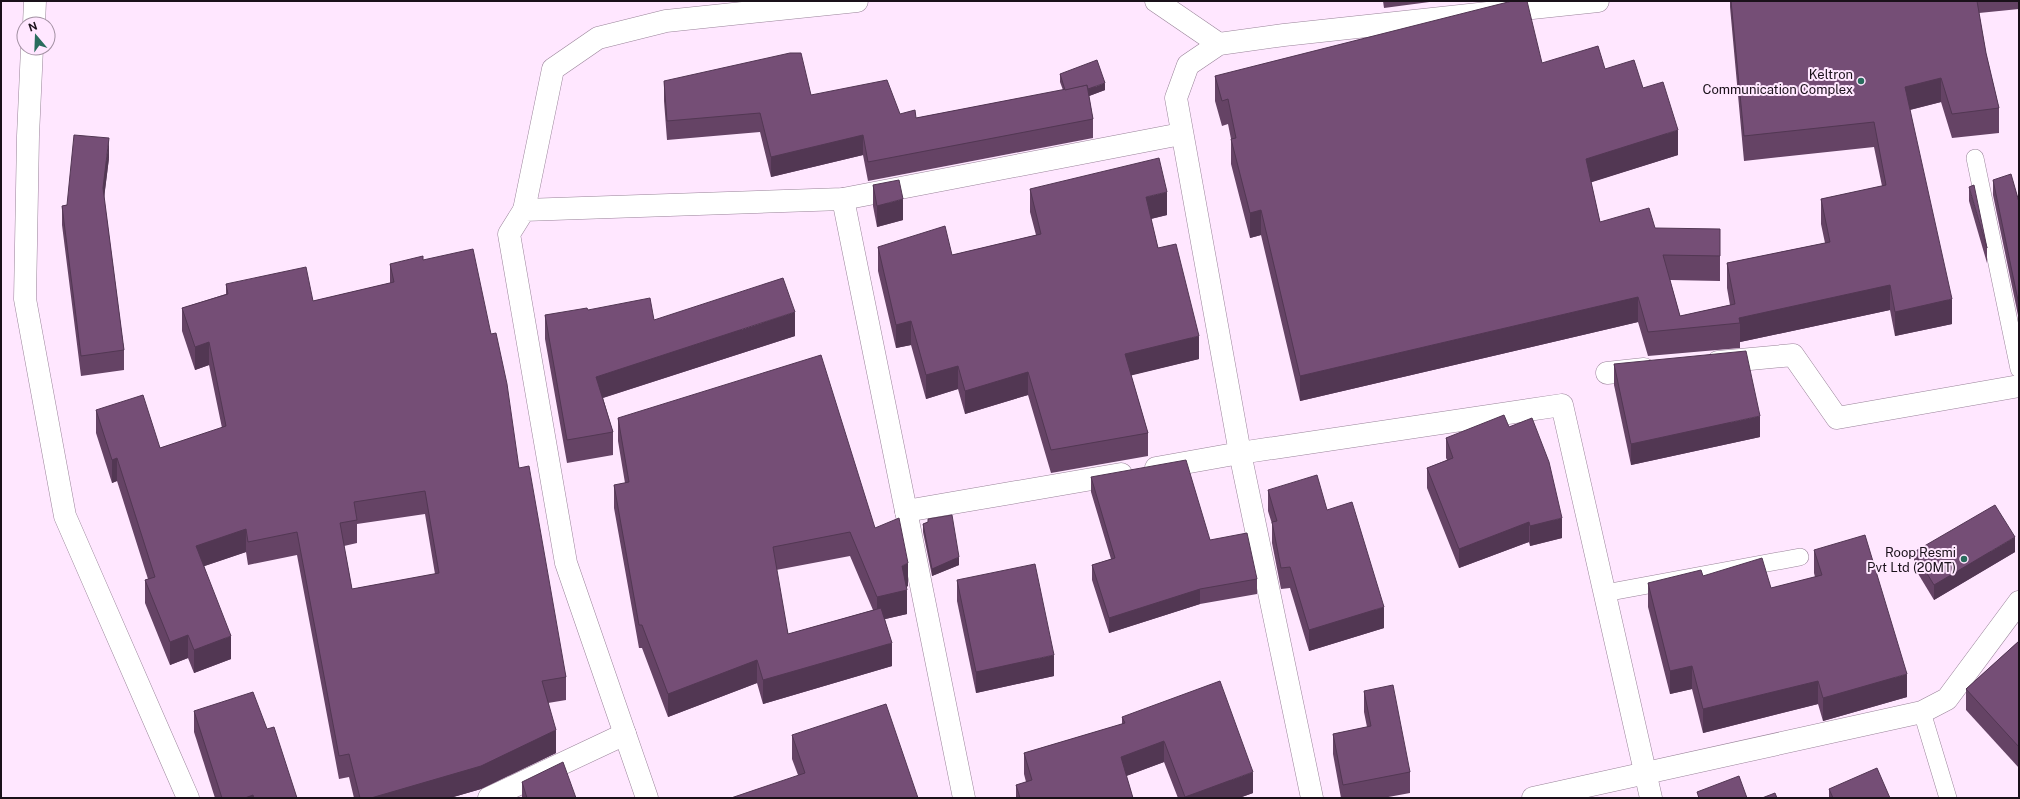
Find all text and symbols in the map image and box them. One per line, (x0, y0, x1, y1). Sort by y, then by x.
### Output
north arrow (16, 16, 56, 56)
text: N (27, 19, 39, 34)
place label: Keltron Communication Complex (1703, 67, 1853, 97)
marker: Keltron Communication Complex (1856, 76, 1866, 86)
place label: Roop Resmi Pvt Ltd (20MT) (1867, 545, 1956, 575)
marker: Roop Resmi Pvt Ltd (20MT) (1959, 554, 1969, 564)

